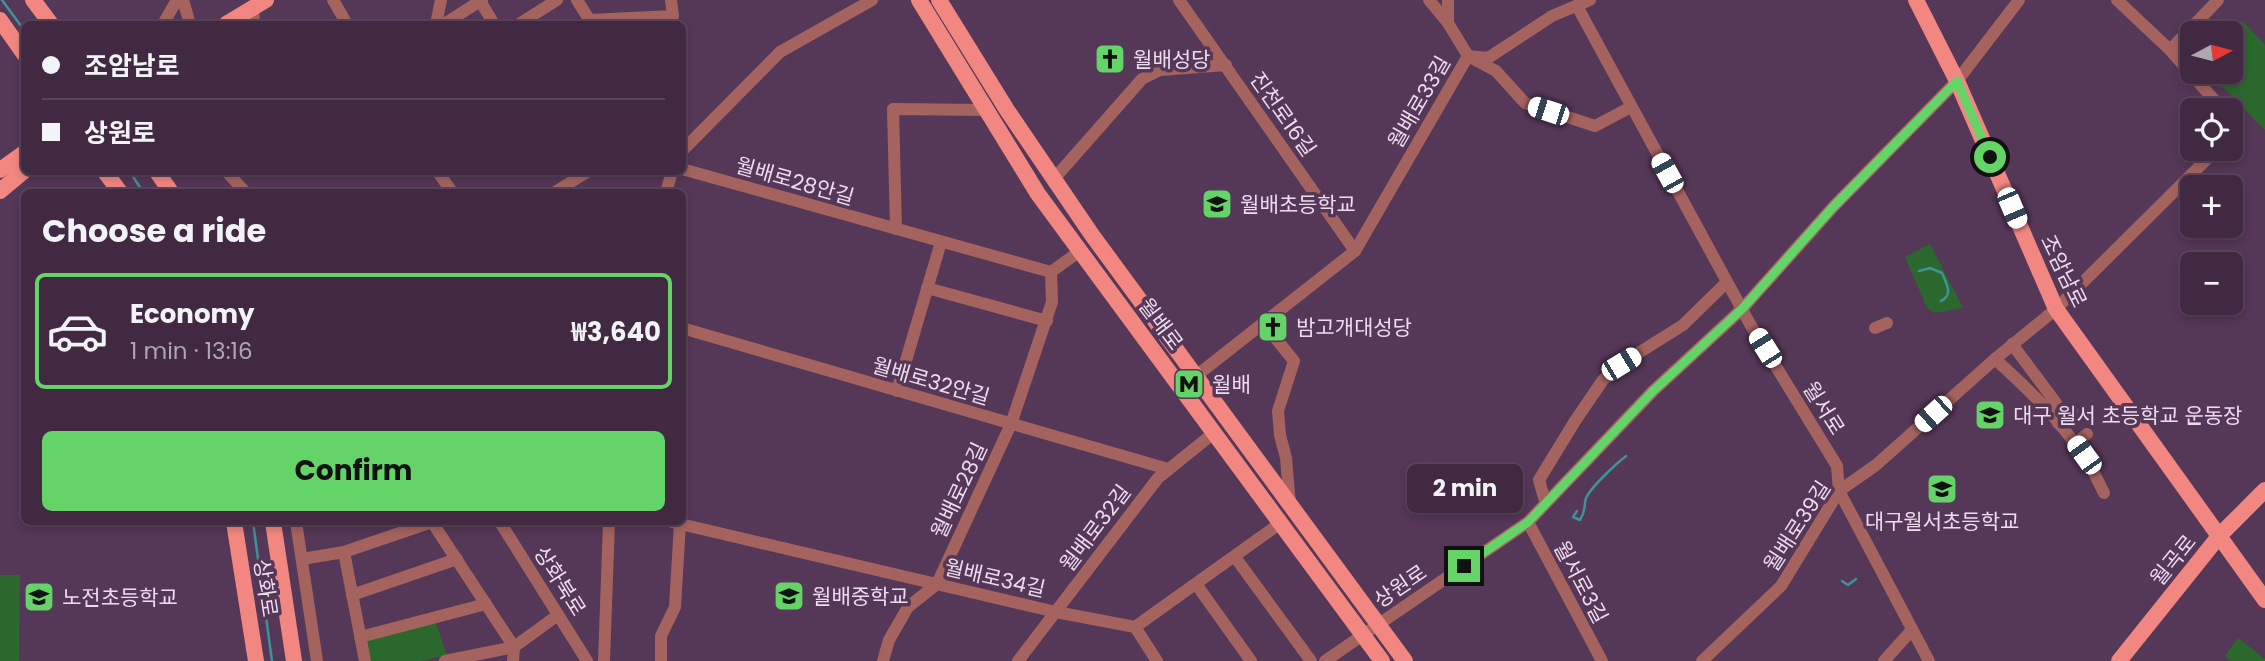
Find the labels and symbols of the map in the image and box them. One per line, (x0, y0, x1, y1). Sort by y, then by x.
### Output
north arrow (2180, 21, 2244, 84)
church icon: 월배성당 (1093, 42, 1127, 76)
place label: 월배성당 (1133, 45, 1210, 74)
street label: 월배로33길 (1381, 51, 1457, 153)
street label: 진천로16길 (1243, 66, 1323, 162)
car (1525, 95, 1572, 127)
route start (1974, 141, 2006, 173)
street label: 월배로28안길 (732, 150, 858, 212)
car (1648, 150, 1687, 196)
car (1995, 185, 2030, 231)
school or university icon: 월배초등학교 (1200, 187, 1234, 221)
place label: 월배초등학교 (1240, 190, 1356, 219)
street label: 조암남로 (2034, 230, 2094, 312)
street label: 월배로 (1132, 292, 1190, 356)
church icon: 밤고개대성당 (1256, 310, 1290, 344)
place label: 밤고개대성당 (1296, 313, 1412, 342)
car (1745, 325, 1786, 371)
car (1598, 344, 1645, 384)
street label: 월배로32안길 (869, 350, 993, 412)
metro station icon: 월배 (1172, 367, 1206, 401)
place label: 월배 (1212, 370, 1251, 399)
street label: 월서로 (1796, 376, 1852, 440)
car (1911, 392, 1956, 436)
school or university icon: 대구 월서 초등학교 운동장 (1973, 398, 2007, 432)
place label: 대구 월서 초등학교 운동장 (2013, 401, 2242, 430)
car (2064, 432, 2105, 478)
street label: 월배로28길 (924, 437, 994, 543)
callout: 2 min (1406, 464, 1522, 514)
school or university icon: 대구월서초등학교 (1925, 472, 1959, 506)
street label: 월배로39길 (1757, 475, 1837, 577)
street label: 월배로32길 (1053, 479, 1137, 577)
place label: 대구월서초등학교 (1865, 507, 2019, 536)
street label: 월곡로 (2143, 528, 2203, 592)
street label: 월서로3길 (1547, 536, 1615, 628)
street label: 상화북로 (527, 541, 593, 621)
route end (1448, 550, 1480, 582)
street label: 월배로34길 (942, 552, 1048, 604)
street label: 상화로 (247, 557, 285, 619)
street label: 상원로 (1368, 558, 1432, 614)
school or university icon: 월배중학교 (772, 579, 806, 613)
school or university icon: 노전초등학교 (22, 580, 56, 614)
place label: 월배중학교 (812, 582, 909, 611)
place label: 노전초등학교 (62, 583, 178, 612)

